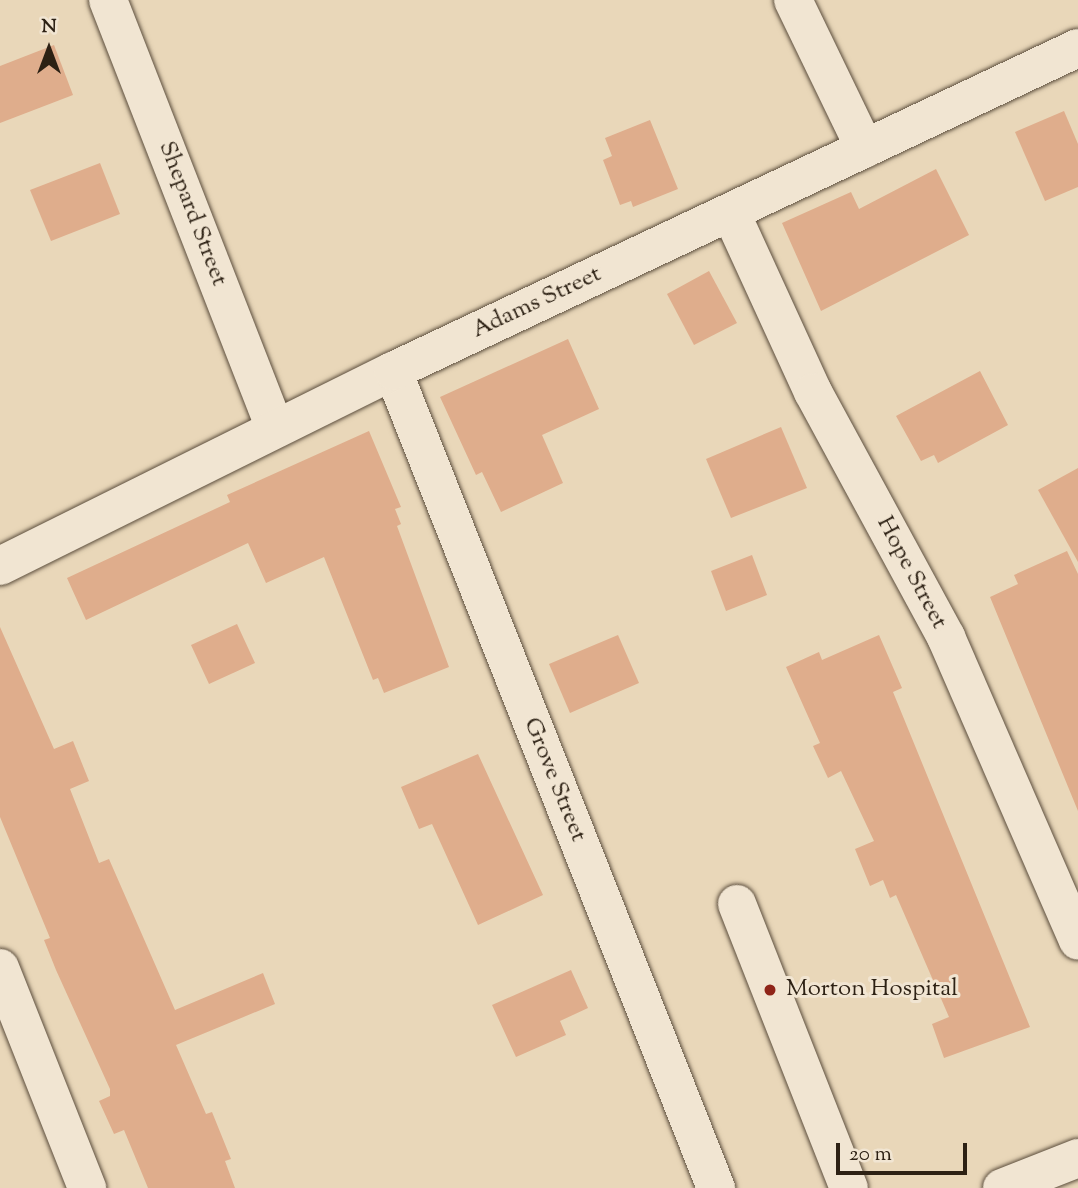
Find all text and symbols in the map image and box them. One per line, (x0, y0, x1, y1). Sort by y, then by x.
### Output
north arrow (14, 14, 84, 84)
text: N (41, 14, 57, 41)
street label: Shepard Street (151, 138, 233, 290)
street label: Adams Street (468, 261, 606, 345)
street label: Hope Street (869, 512, 953, 634)
street label: Grove Street (516, 714, 592, 846)
place label: Morton Hospital (786, 976, 958, 1004)
marker: Morton Hospital (760, 980, 780, 1000)
scale bar (840, 1128, 971, 1172)
text: 20 m (849, 1140, 892, 1170)

